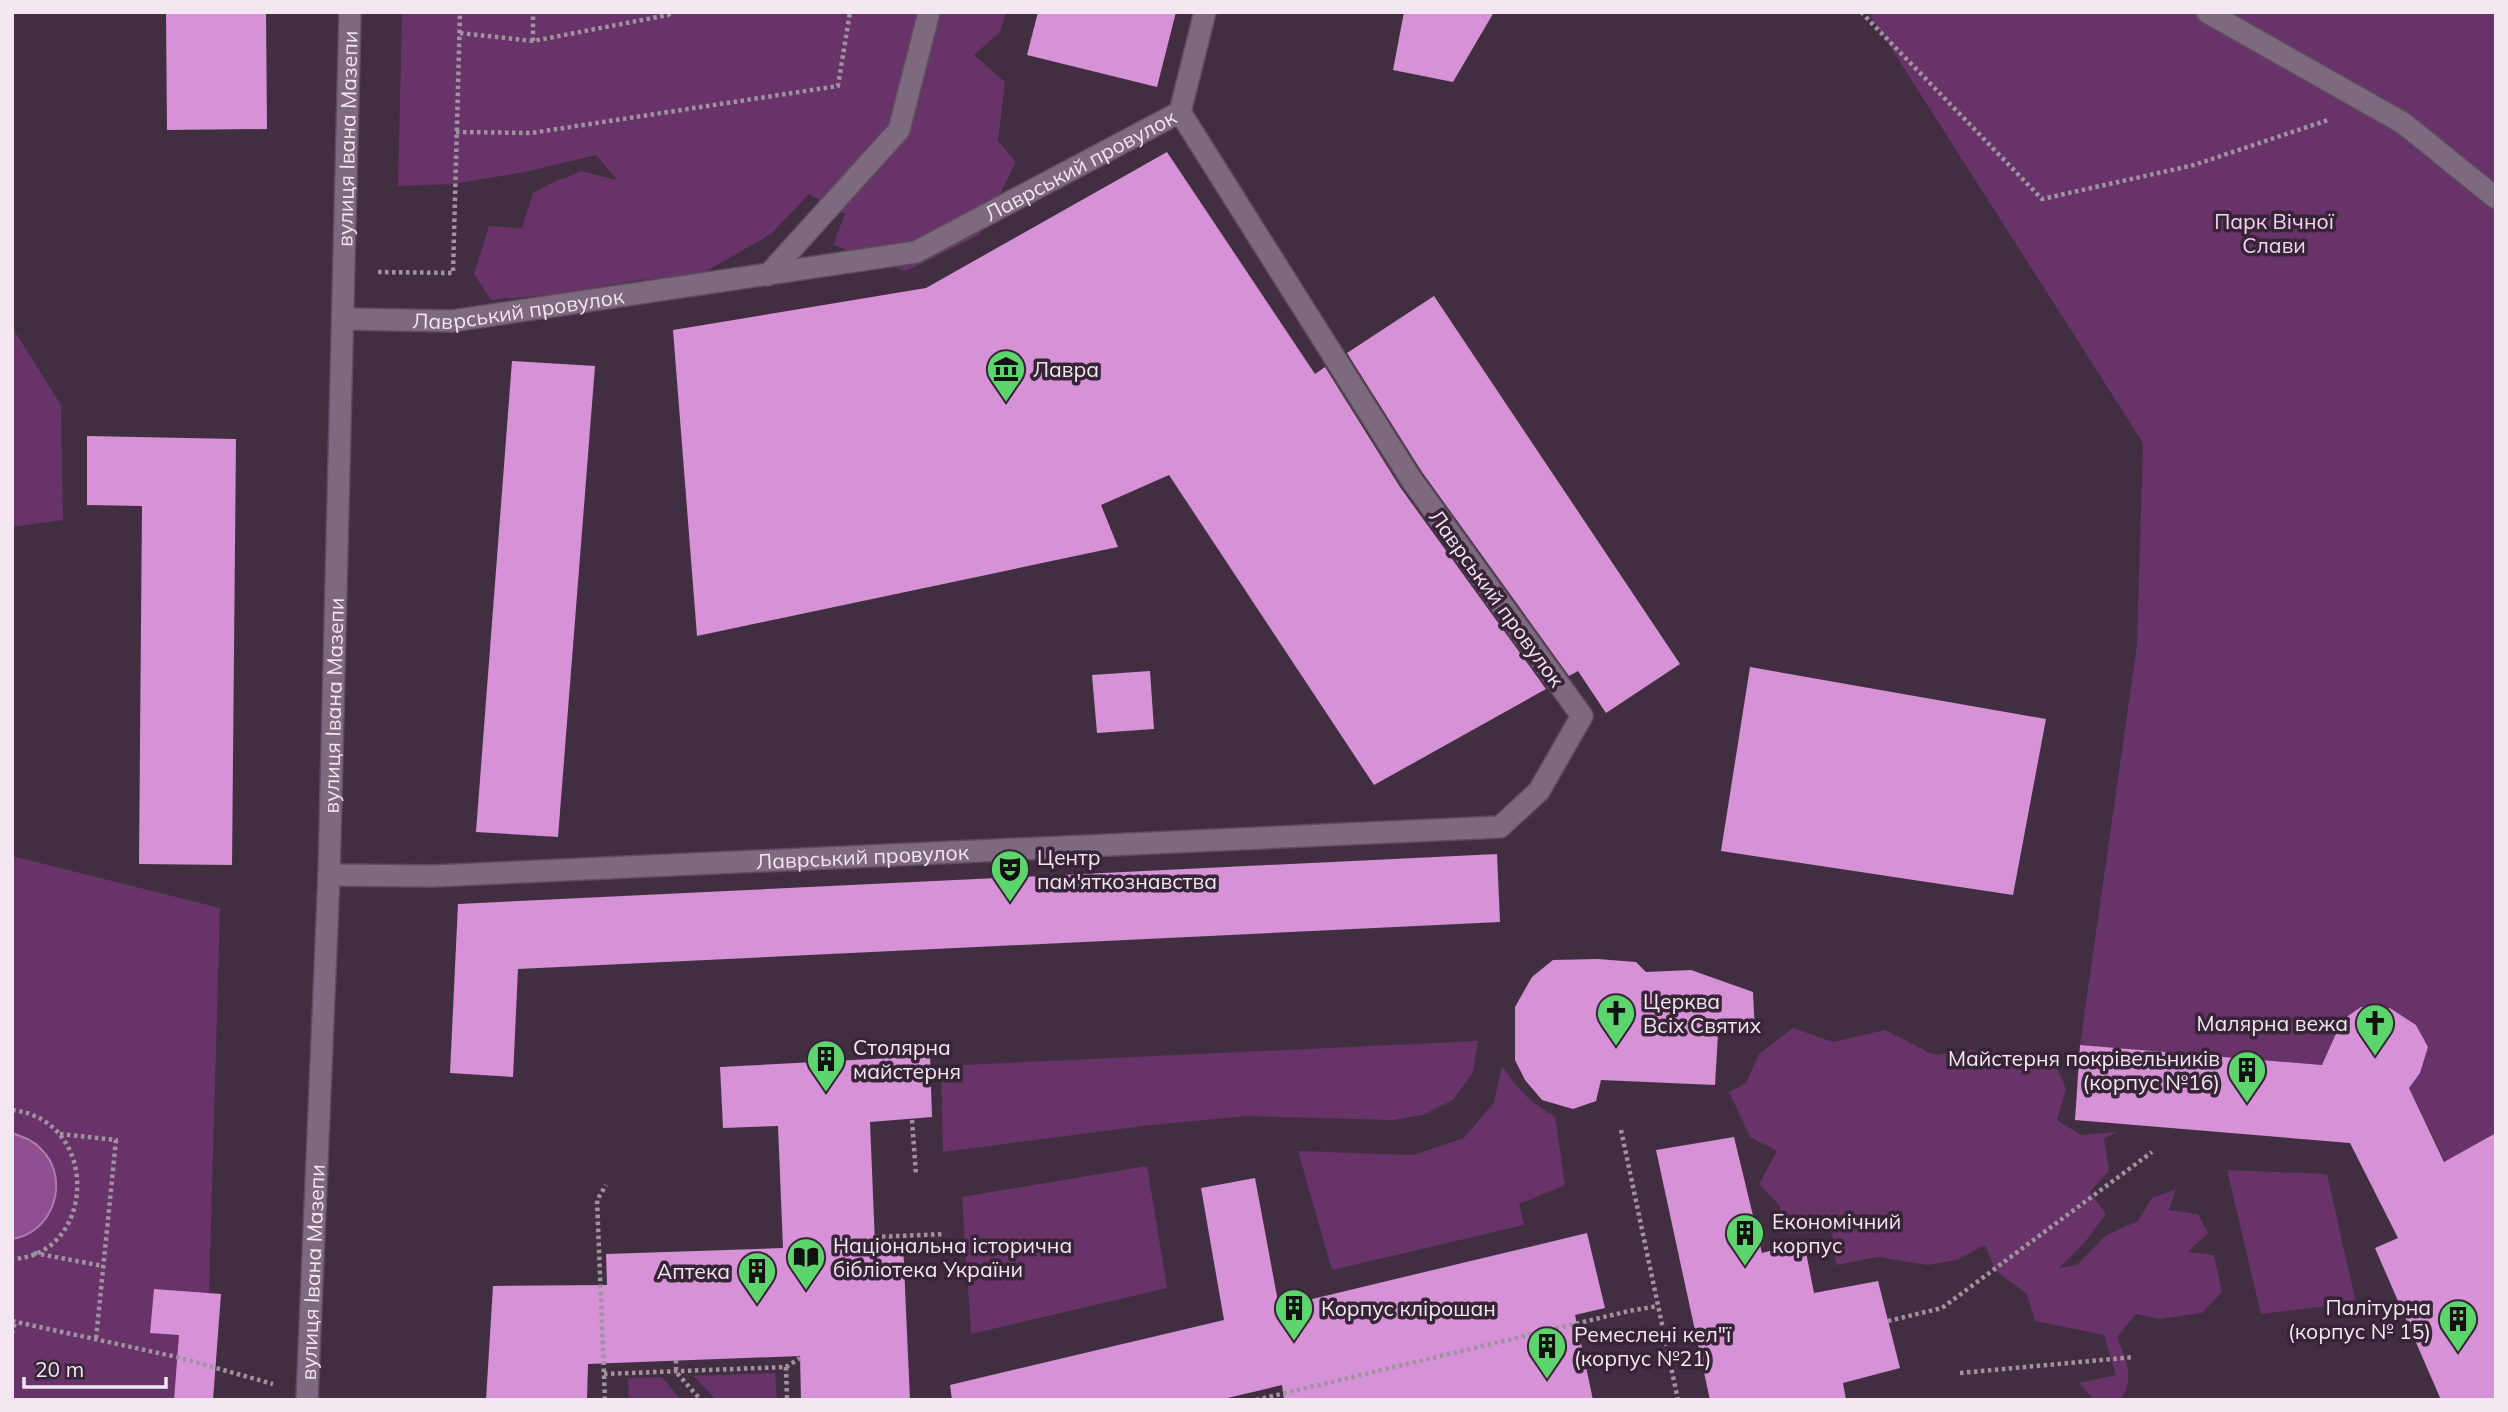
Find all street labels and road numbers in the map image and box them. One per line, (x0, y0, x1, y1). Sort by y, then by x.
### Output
street label: вулиця Івана Мазепи (331, 30, 363, 247)
street label: Лаврський провулок (980, 103, 1181, 226)
street label: Лаврський провулок (412, 283, 626, 334)
street label: Лаврський провулок (1424, 504, 1571, 692)
street label: вулиця Івана Мазепи (317, 597, 349, 814)
street label: Лаврський провулок (756, 838, 970, 874)
street label: вулиця Івана Мазепи (295, 1164, 330, 1381)

